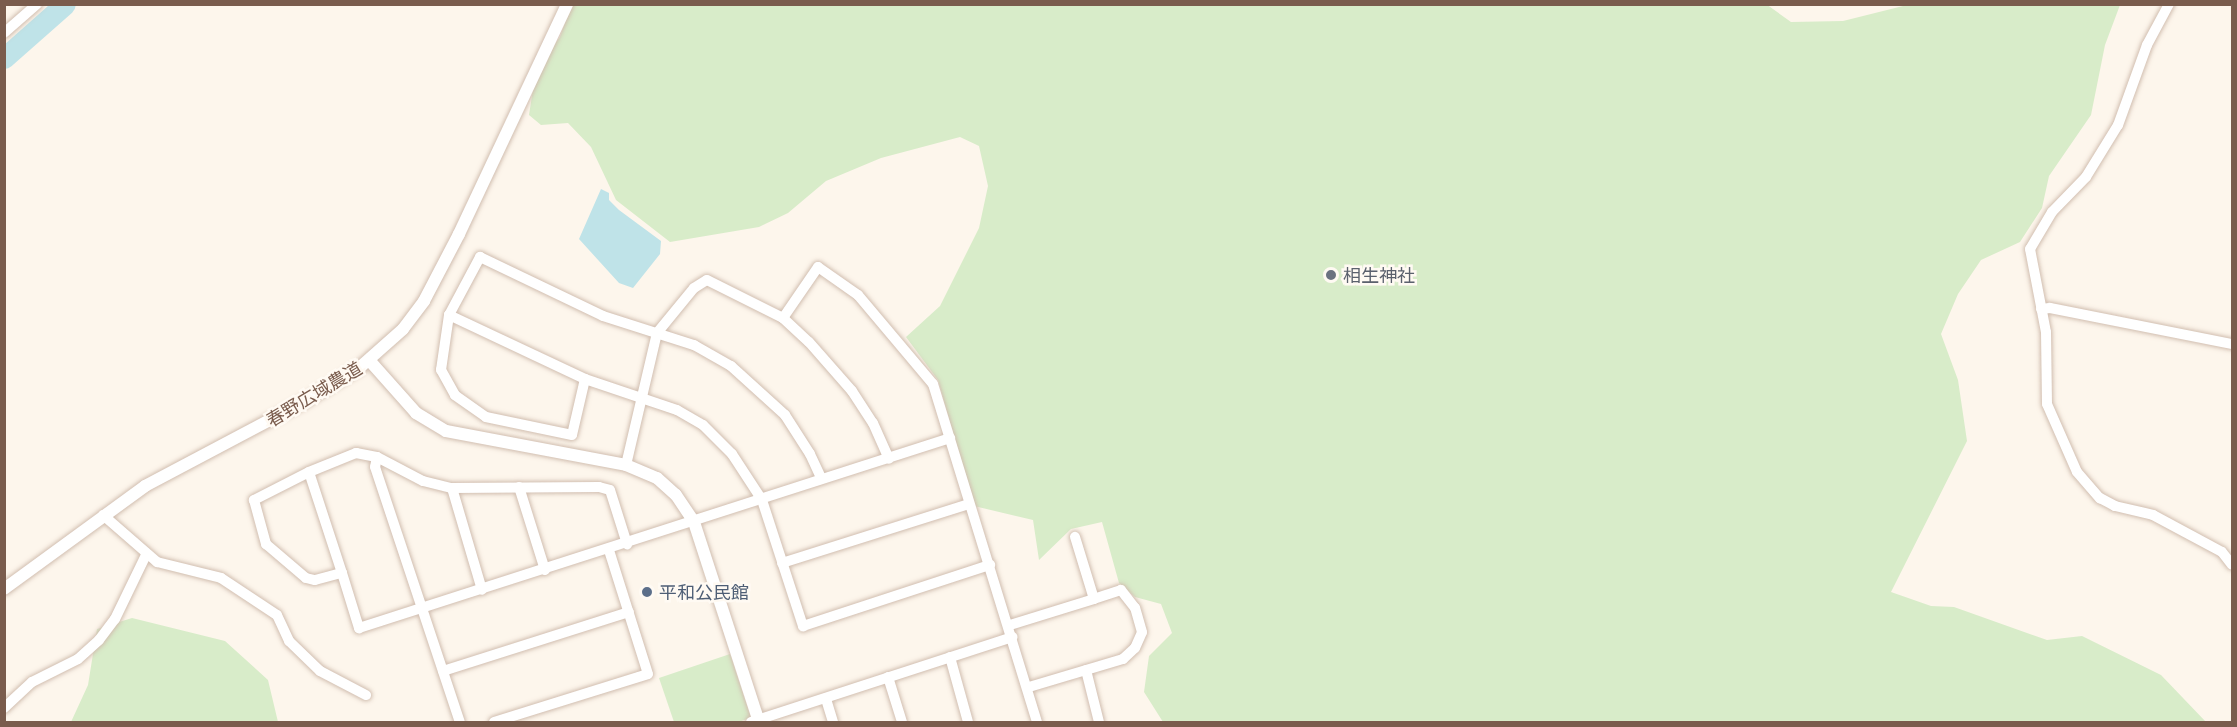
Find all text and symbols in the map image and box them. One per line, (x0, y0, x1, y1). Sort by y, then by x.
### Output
place label: 相生神社 (1343, 264, 1415, 286)
marker: 相生神社 (1324, 268, 1338, 282)
street label: 春野広域農道 (262, 357, 366, 431)
place label: 平和公民館 (659, 581, 749, 603)
marker: 平和公民館 (640, 585, 654, 599)

